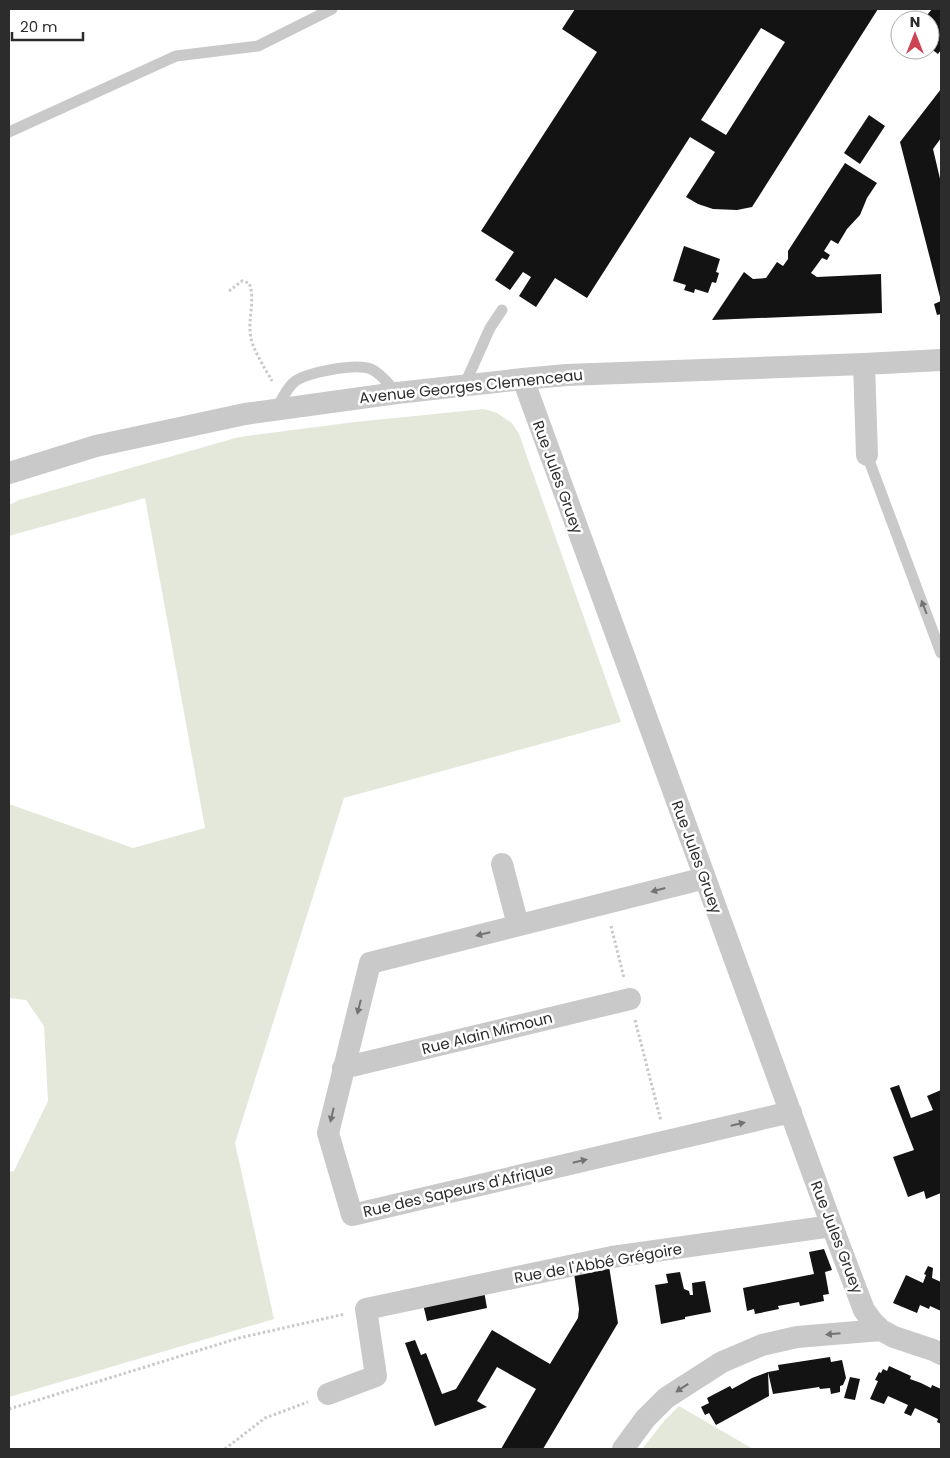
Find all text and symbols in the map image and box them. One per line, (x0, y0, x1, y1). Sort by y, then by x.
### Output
scale bar (12, 10, 84, 42)
north arrow (890, 10, 940, 60)
text: N (910, 12, 920, 32)
text: 20 m (20, 16, 58, 37)
street label: Avenue Georges Clemenceau (358, 364, 584, 408)
street label: Rue Jules Gruey (528, 417, 588, 537)
one-way arrow (920, 599, 928, 614)
street label: Rue Jules Gruey (667, 797, 727, 917)
one-way arrow (650, 886, 665, 894)
one-way arrow (476, 930, 491, 938)
one-way arrow (355, 999, 363, 1014)
street label: Rue Alain Mimoun (419, 1007, 555, 1059)
one-way arrow (328, 1108, 336, 1123)
one-way arrow (731, 1120, 746, 1128)
one-way arrow (572, 1157, 587, 1165)
street label: Rue des Sapeurs d'Afrique (361, 1158, 555, 1222)
street label: Rue Jules Gruey (806, 1178, 868, 1297)
street label: Rue de l'Abbé Grégoire (512, 1238, 684, 1288)
one-way arrow (824, 1330, 840, 1338)
one-way arrow (676, 1383, 689, 1393)

